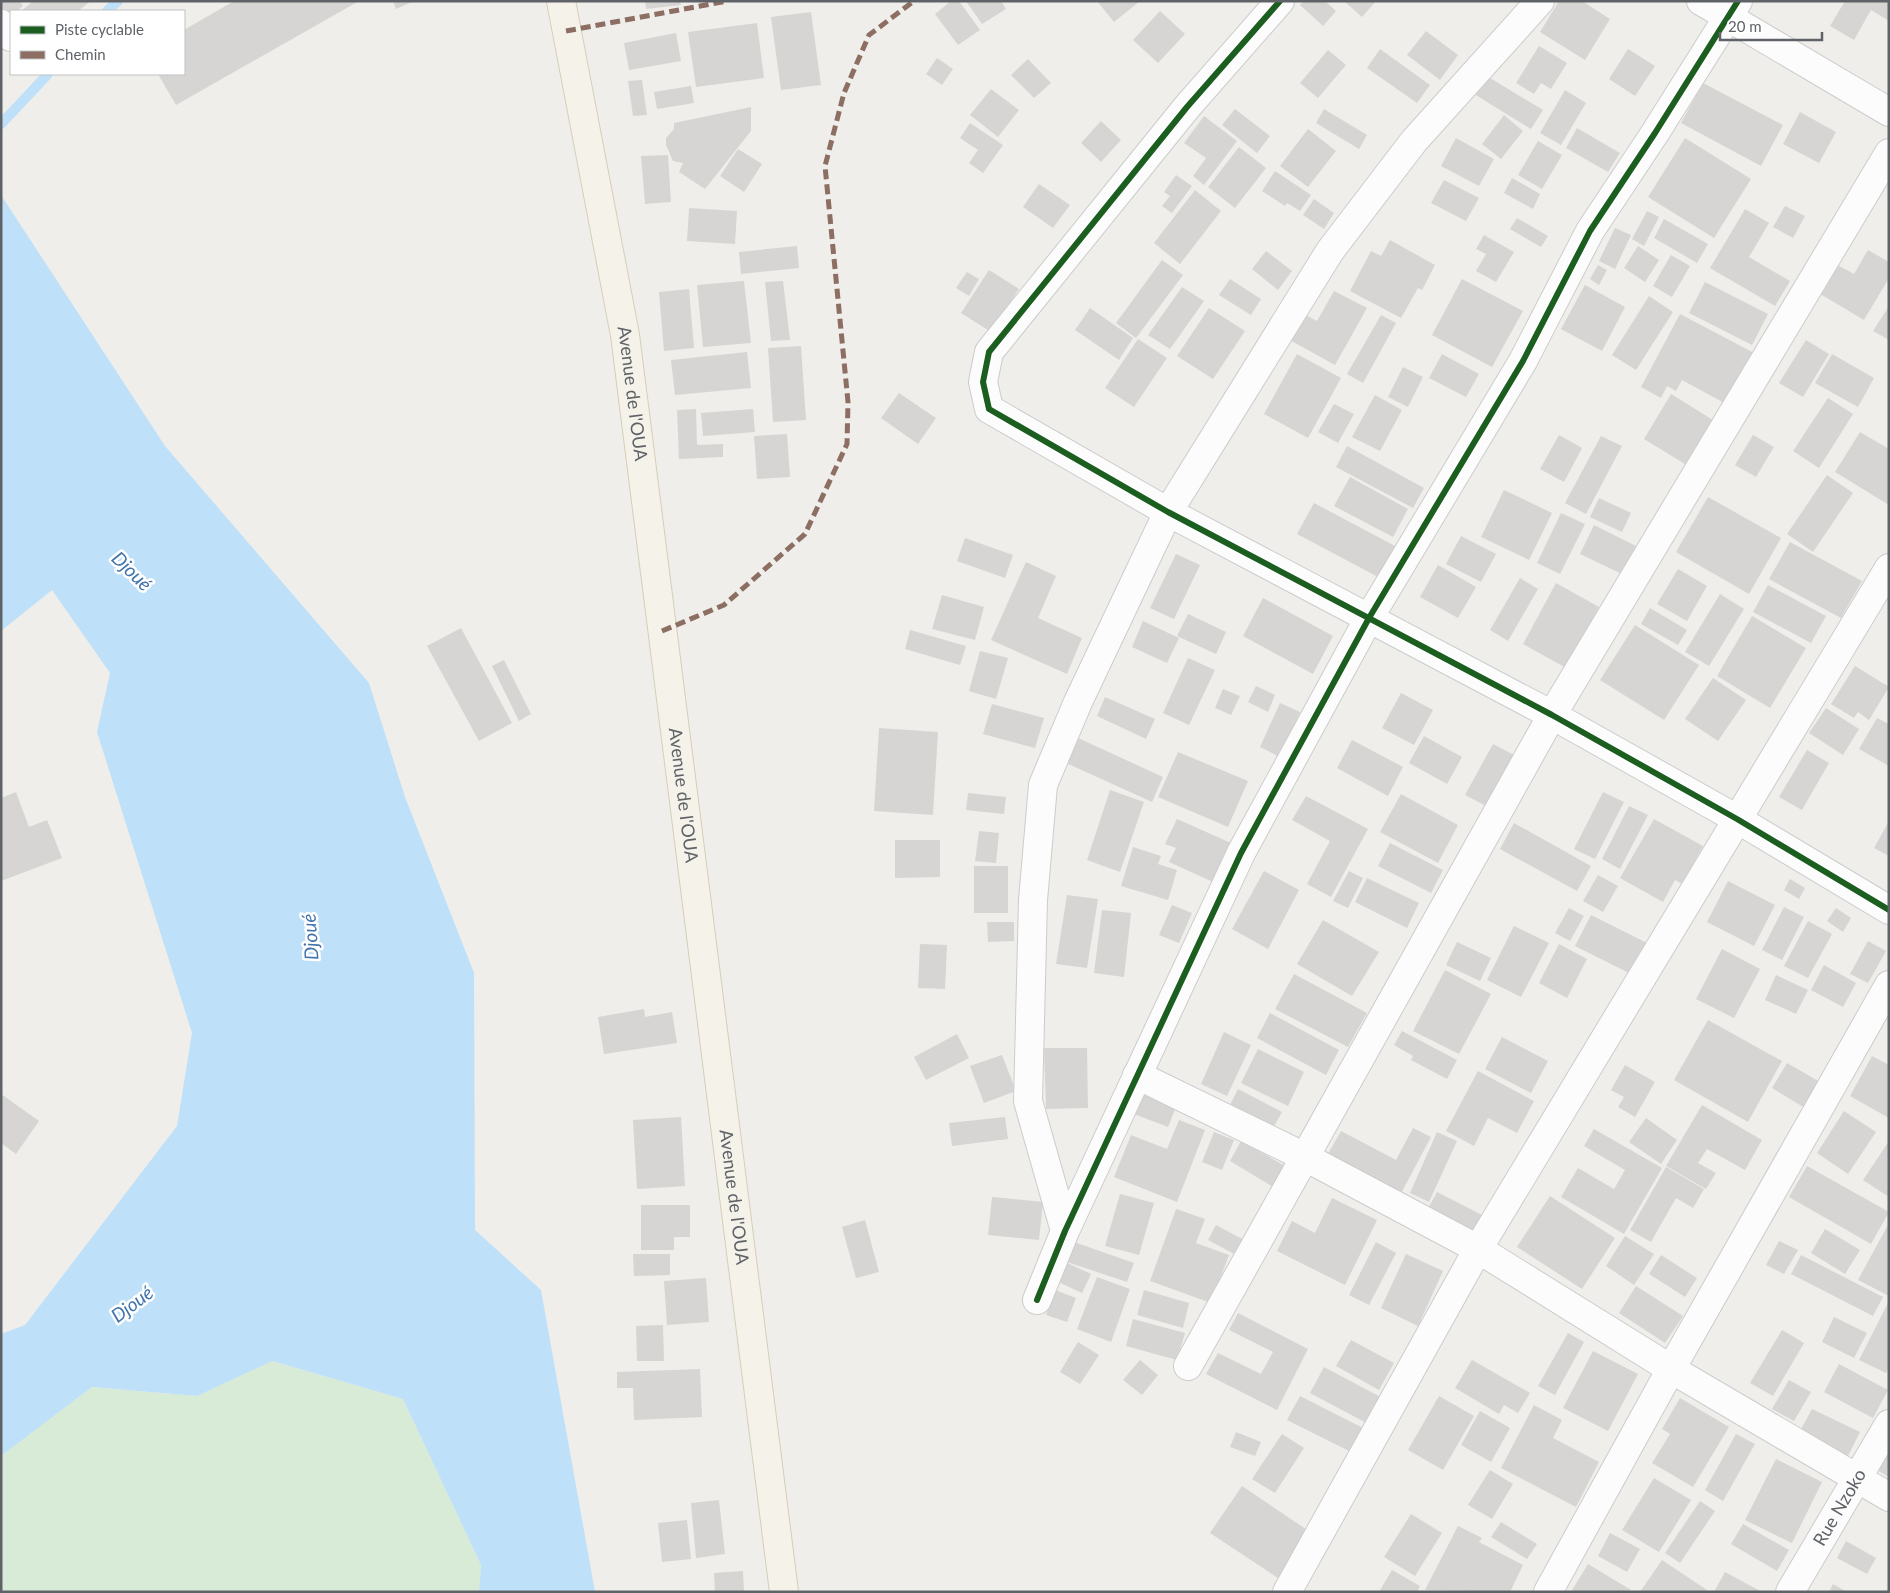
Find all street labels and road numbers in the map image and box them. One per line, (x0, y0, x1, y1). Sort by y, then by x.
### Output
street label: Avenue de l'OUA (613, 324, 653, 463)
street label: Avenue de l'OUA (665, 726, 704, 865)
street label: Avenue de l'OUA (716, 1128, 755, 1267)
street label: Rue Nzoko (1808, 1465, 1870, 1550)

